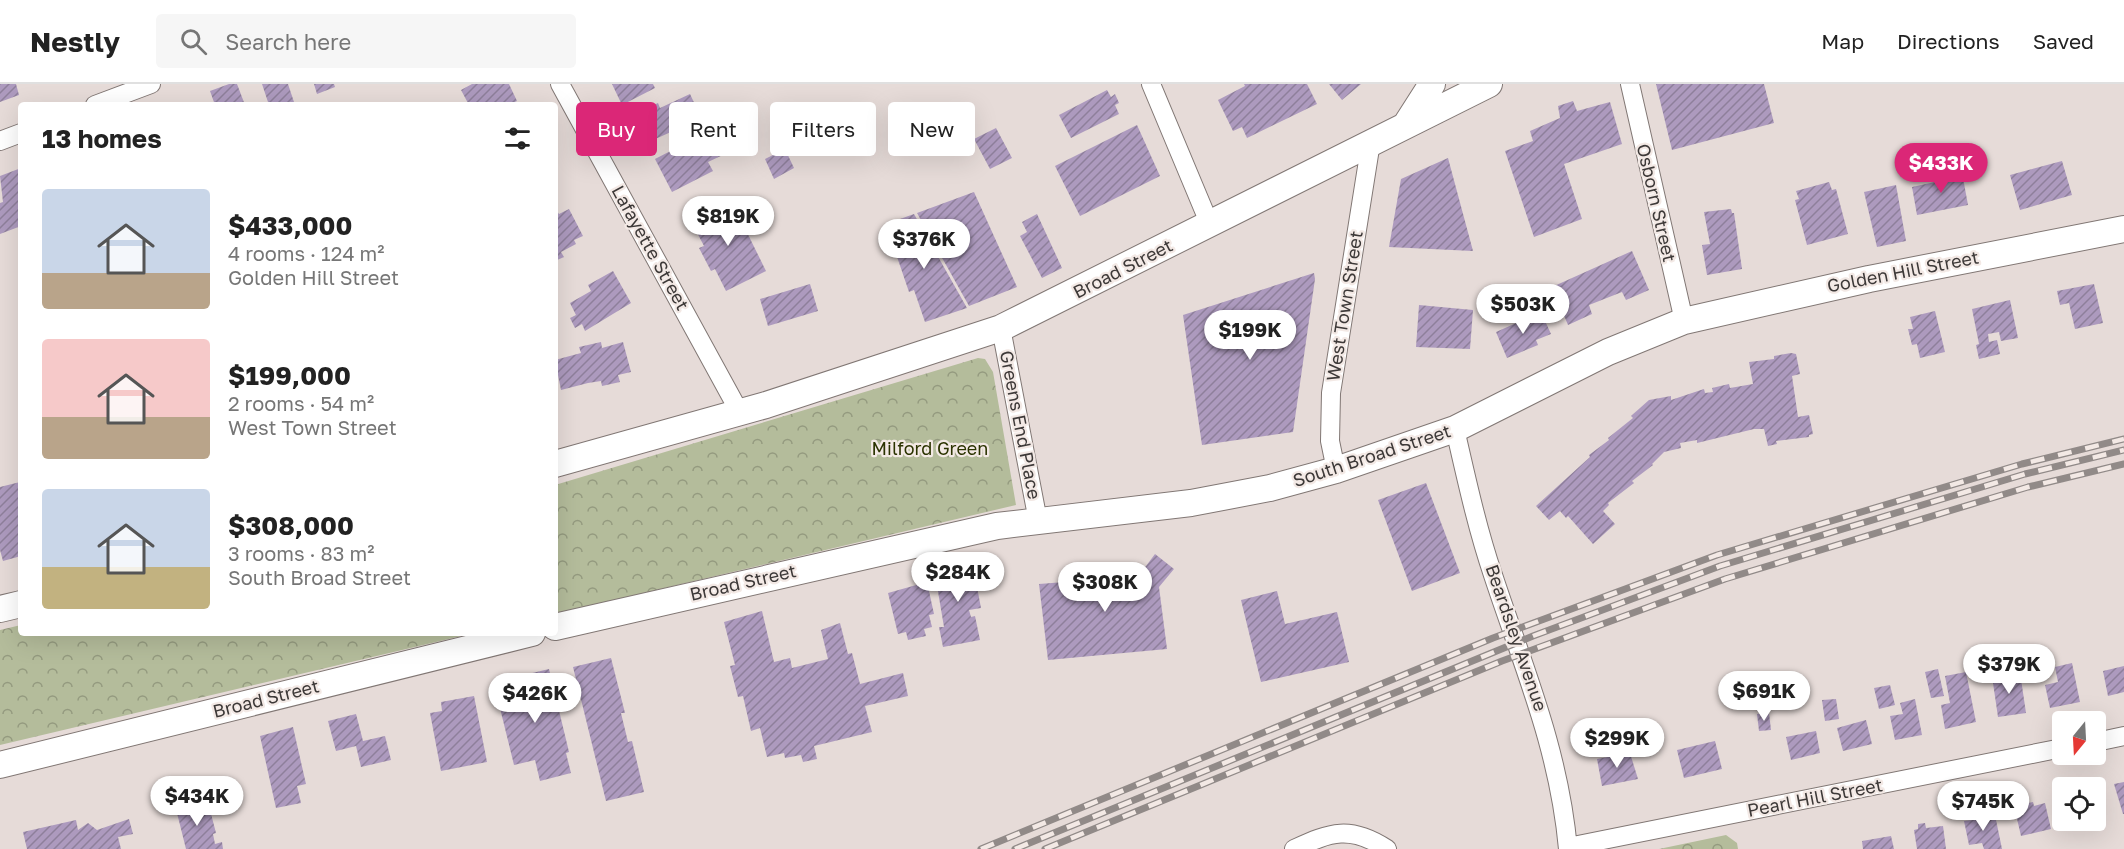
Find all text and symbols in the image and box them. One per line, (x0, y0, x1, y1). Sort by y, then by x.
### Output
search box (156, 14, 576, 68)
text: Nestly (30, 25, 120, 58)
icon: search (177, 25, 210, 58)
text: Search here (225, 28, 351, 55)
text: Map (1821, 28, 1864, 54)
text: Directions (1897, 28, 2000, 54)
text: Saved (2033, 28, 2094, 54)
chip: Buy (576, 102, 657, 156)
chip: Rent (669, 102, 758, 156)
chip: Filters (770, 102, 876, 156)
chip: New (888, 102, 975, 156)
icon: filters (501, 122, 534, 155)
text: 13 homes (42, 123, 162, 154)
street label: Osborn Street (1633, 142, 1681, 264)
pin: $433K (1899, 143, 1983, 194)
text: $433K (1909, 150, 1973, 174)
street label: Lafayette Street (608, 181, 694, 314)
pin: $819K (686, 196, 770, 247)
text: $819K (696, 203, 760, 227)
text: $433,000 (228, 210, 352, 241)
icon: home (90, 213, 162, 285)
pin: $376K (882, 219, 966, 270)
text: $376K (892, 226, 956, 250)
street label: West Town Street (1321, 229, 1367, 383)
street label: Broad Street (1069, 234, 1176, 303)
text: 4 rooms · 124 m² (228, 241, 385, 265)
street label: Golden Hill Street (1825, 246, 1980, 297)
text: Golden Hill Street (228, 265, 399, 289)
pin: $503K (1481, 284, 1565, 335)
text: $503K (1490, 291, 1556, 315)
pin: $199K (1208, 310, 1292, 361)
text: $199K (1218, 317, 1282, 341)
street label: Greens End Place (996, 349, 1046, 501)
text: $199,000 (228, 360, 351, 391)
icon: home (90, 363, 162, 435)
text: 2 rooms · 54 m² (228, 391, 374, 415)
text: West Town Street (228, 415, 397, 439)
street label: South Broad Street (1290, 419, 1453, 491)
park label: Milford Green (872, 437, 988, 459)
text: $308,000 (228, 510, 354, 541)
icon: home (90, 513, 162, 585)
text: 3 rooms · 83 m² (228, 541, 374, 565)
pin: $284K (916, 552, 1000, 603)
street label: Broad Street (687, 559, 798, 605)
text: $284K (925, 559, 991, 583)
street label: Beardsley Avenue (1481, 561, 1552, 714)
pin: $308K (1063, 562, 1147, 613)
text: South Broad Street (228, 565, 411, 589)
text: $308K (1072, 569, 1138, 593)
pin: $379K (1967, 644, 2051, 695)
text: $379K (1977, 651, 2041, 675)
pin: $691K (1722, 671, 1806, 722)
pin: $426K (493, 673, 577, 724)
street label: Broad Street (210, 674, 321, 722)
text: $691K (1732, 678, 1796, 702)
text: $426K (502, 680, 568, 704)
north arrow (2052, 711, 2106, 765)
map controls (2052, 711, 2106, 831)
pin: $299K (1575, 718, 1659, 769)
text: $299K (1584, 725, 1650, 749)
street label: Pearl Hill Street (1745, 773, 1884, 821)
pin: $434K (155, 776, 239, 827)
button: locate (2052, 777, 2106, 831)
pin: $745K (1941, 781, 2025, 832)
text: $434K (164, 783, 230, 807)
text: $745K (1951, 788, 2015, 812)

